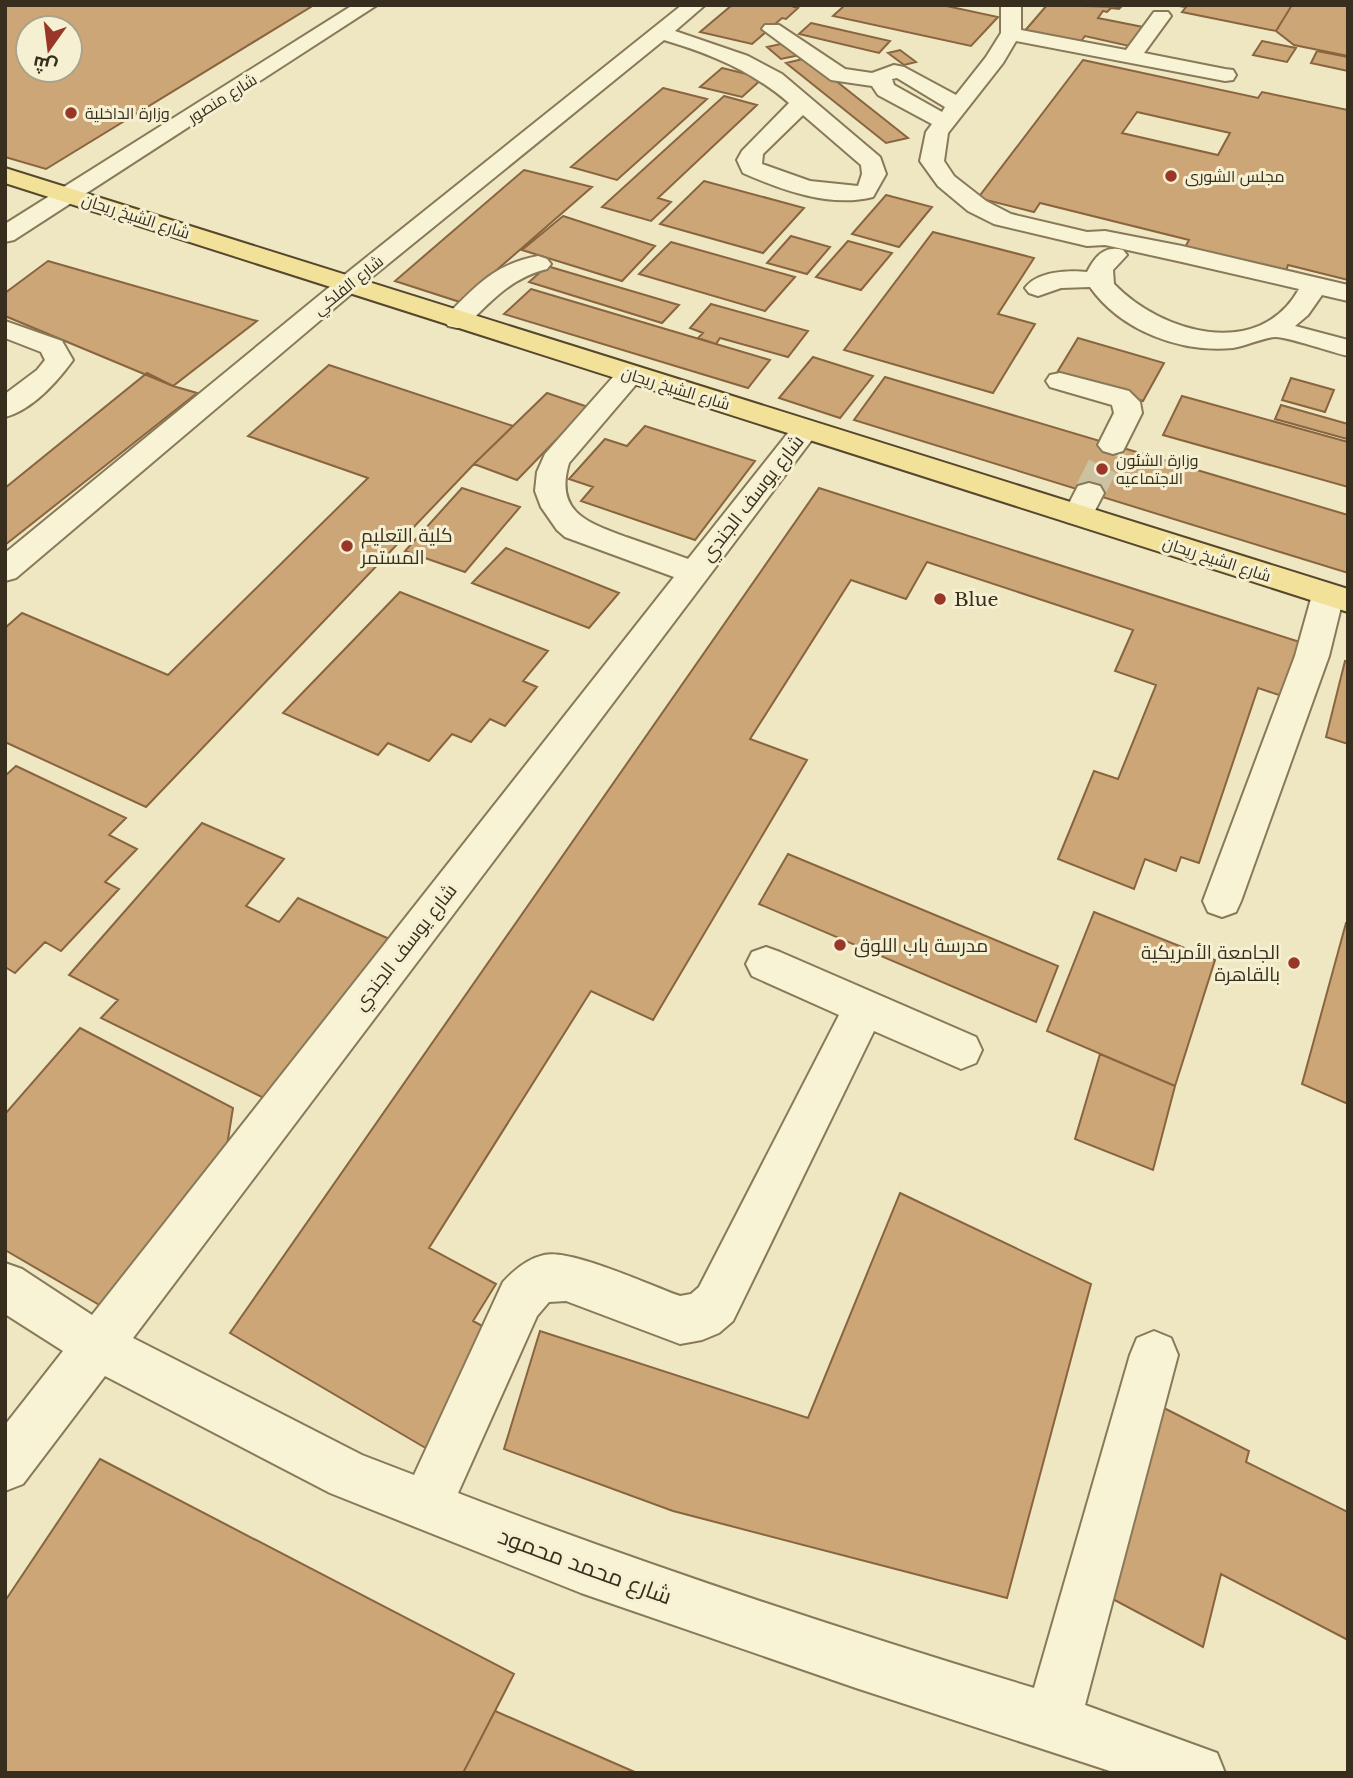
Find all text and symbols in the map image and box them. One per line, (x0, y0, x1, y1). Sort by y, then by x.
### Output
north arrow (14, 14, 84, 84)
text: ش (30, 51, 60, 79)
street label: شارع منصور (183, 69, 261, 129)
place label: وزارة الداخلية (85, 103, 170, 123)
marker: وزارة الداخلية (63, 105, 79, 121)
place label: مجلس الشورى (1185, 166, 1285, 187)
marker: مجلس الشورى (1163, 168, 1179, 184)
street label: شارع الشيخ ريحان (79, 189, 192, 245)
street label: شارع الفلكي (309, 251, 389, 322)
street label: شارع الشيخ ريحان (619, 362, 733, 416)
street label: شارع يوسف الجندي (696, 430, 811, 568)
place label: وزارة الشئون الاجتماعيه (1116, 450, 1198, 488)
marker: وزارة الشئون الاجتماعيه (1094, 461, 1110, 477)
place label: كلية التعليم المستمر (360, 524, 453, 569)
street label: شارع الشيخ ريحان (1160, 532, 1273, 588)
marker: كلية التعليم المستمر (339, 538, 355, 554)
place label: Blue (954, 588, 998, 611)
marker: Blue (932, 591, 948, 607)
street label: شارع يوسف الجندي (349, 879, 464, 1017)
place label: مدرسة باب اللوق (854, 934, 988, 958)
marker: مدرسة باب اللوق (832, 937, 848, 953)
place label: الجامعة الأمريكية بالقاهرة (1141, 941, 1280, 986)
marker: الجامعة الأمريكية بالقاهرة (1286, 955, 1302, 971)
street label: شارع محمد محمود (494, 1522, 676, 1612)

